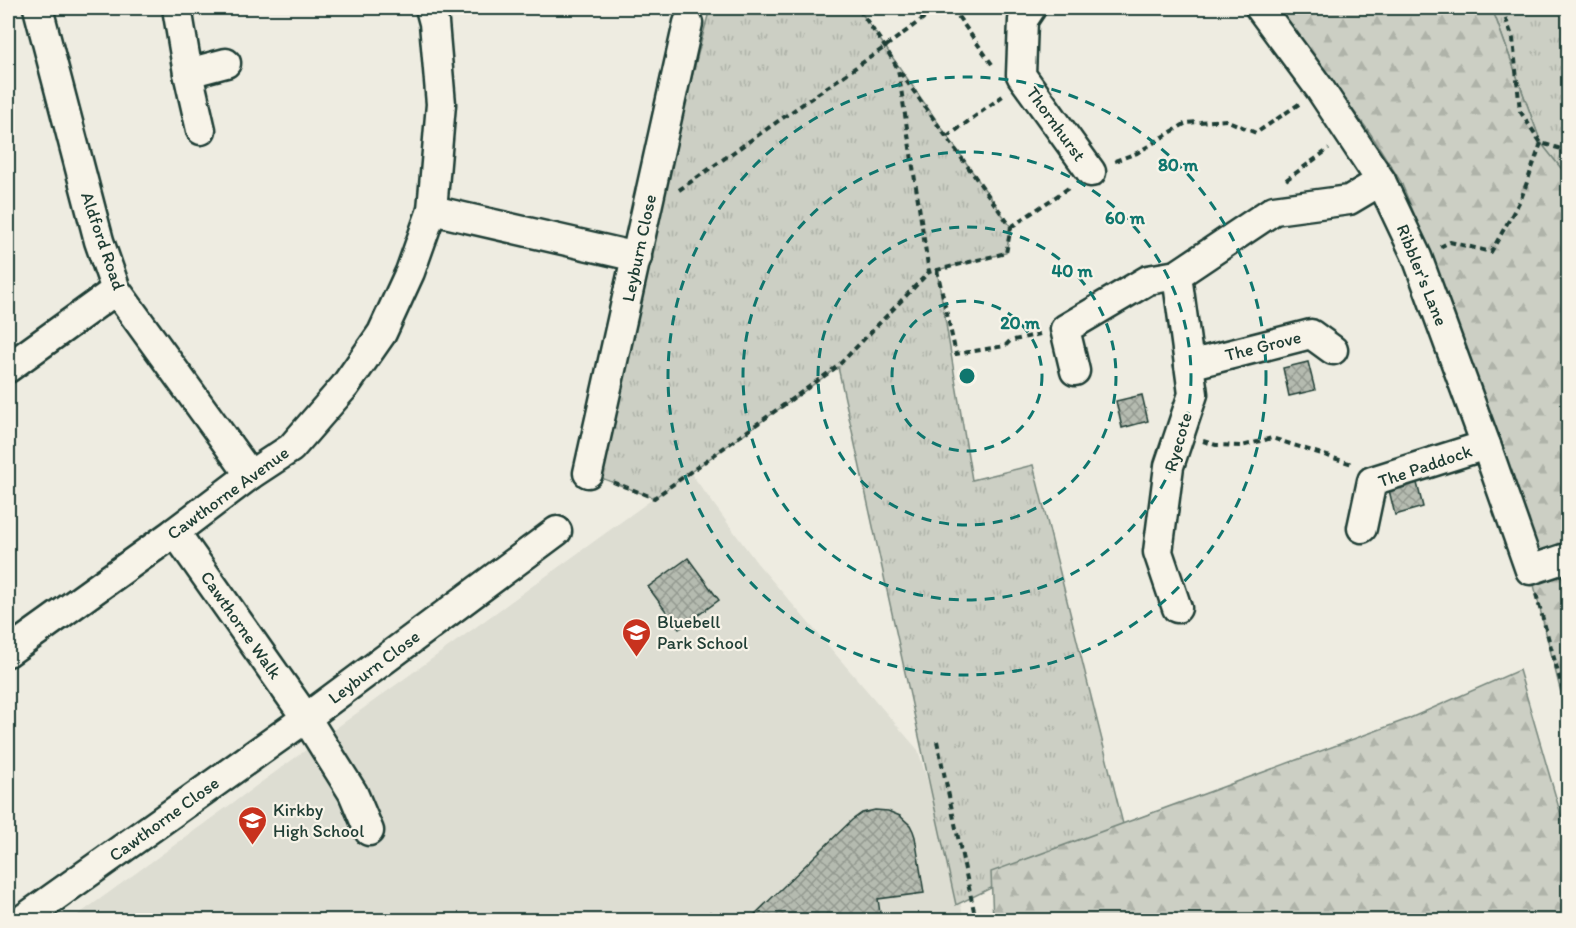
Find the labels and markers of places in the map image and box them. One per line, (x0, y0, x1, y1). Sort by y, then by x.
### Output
centre of rings (957, 366, 977, 386)
place label: Bluebell Park School (657, 611, 748, 654)
school or university icon: Bluebell Park School (620, 616, 652, 658)
place label: Kirkby High School (273, 799, 364, 842)
school or university icon: Kirkby High School (236, 804, 268, 846)

